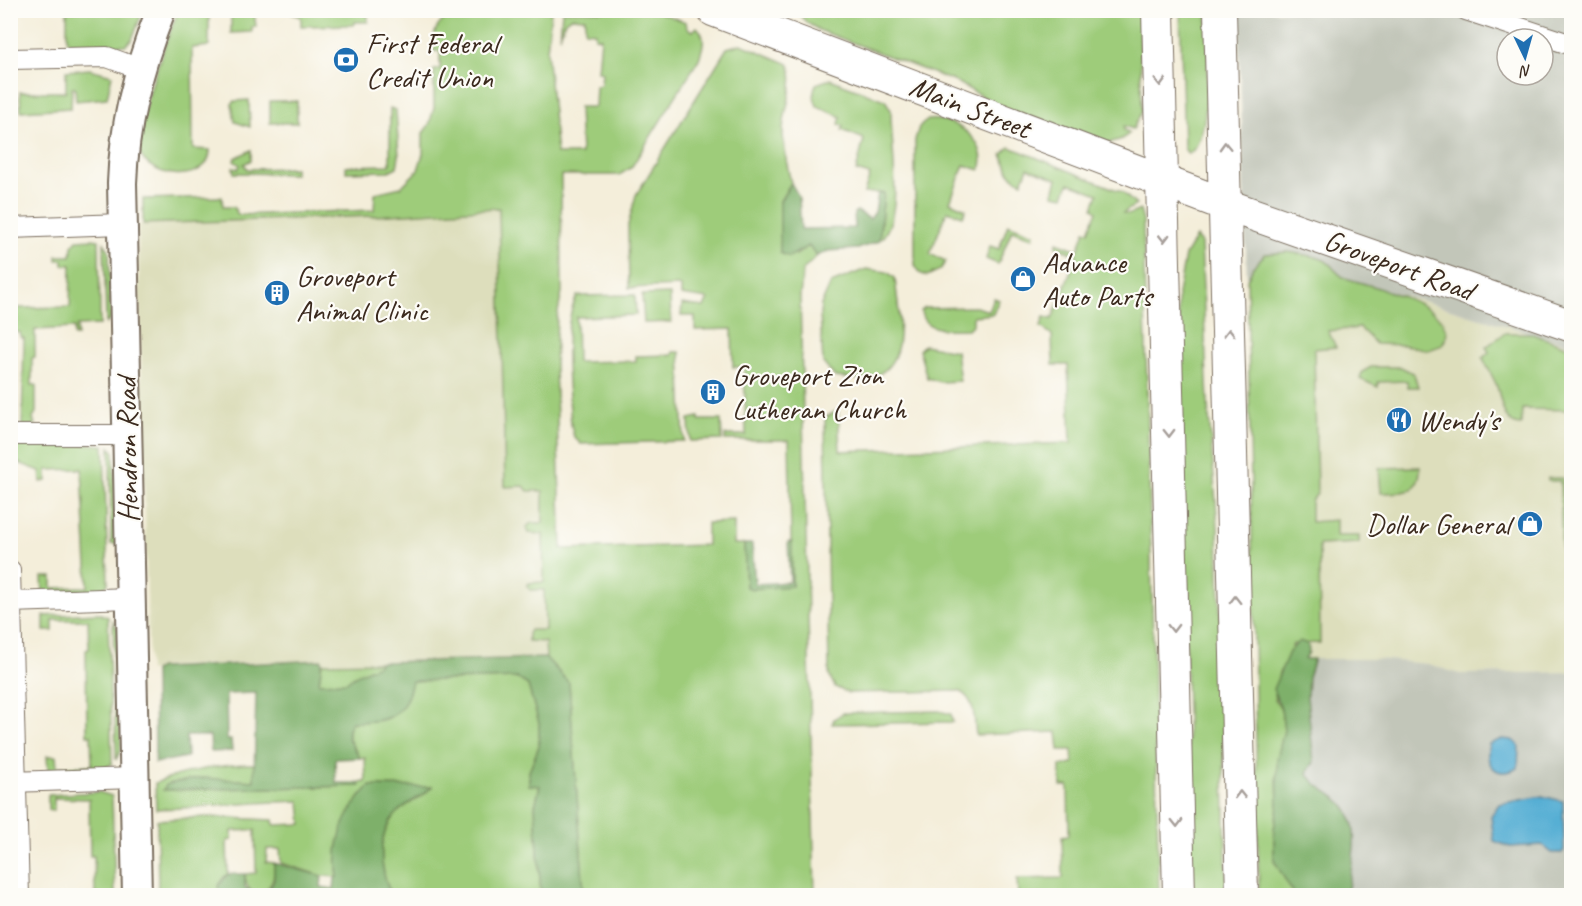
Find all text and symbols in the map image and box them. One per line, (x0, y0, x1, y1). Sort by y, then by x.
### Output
place label: First Federal Credit Union (366, 24, 503, 96)
north arrow (1495, 27, 1555, 87)
bank icon: First Federal Credit Union (331, 45, 361, 75)
text: N (1517, 61, 1532, 82)
street label: Main Street (904, 67, 1038, 148)
one-way arrow (1154, 77, 1167, 86)
one-way arrow (1218, 142, 1231, 151)
street label: Groveport Road (1319, 220, 1483, 311)
one-way arrow (1158, 233, 1171, 242)
place label: Advance Auto Parts (1042, 243, 1154, 315)
place label: Groveport Animal Clinic (296, 257, 429, 329)
shop icon: Advance Auto Parts (1008, 264, 1038, 294)
building icon: Groveport Animal Clinic (262, 278, 292, 308)
one-way arrow (1223, 328, 1236, 337)
place label: Groveport Zion Lutheran Church (732, 356, 907, 428)
street label: Hendron Road (107, 373, 147, 523)
building icon: Groveport Zion Lutheran Church (698, 377, 728, 407)
place label: Wendy's (1418, 401, 1502, 439)
restaurant icon: Wendy's (1384, 405, 1414, 435)
one-way arrow (1162, 428, 1175, 437)
place label: Dollar General (1366, 505, 1515, 543)
shop icon: Dollar General (1515, 509, 1545, 539)
one-way arrow (1229, 596, 1242, 605)
one-way arrow (1167, 623, 1179, 632)
one-way arrow (1233, 791, 1246, 800)
one-way arrow (1171, 818, 1183, 827)

